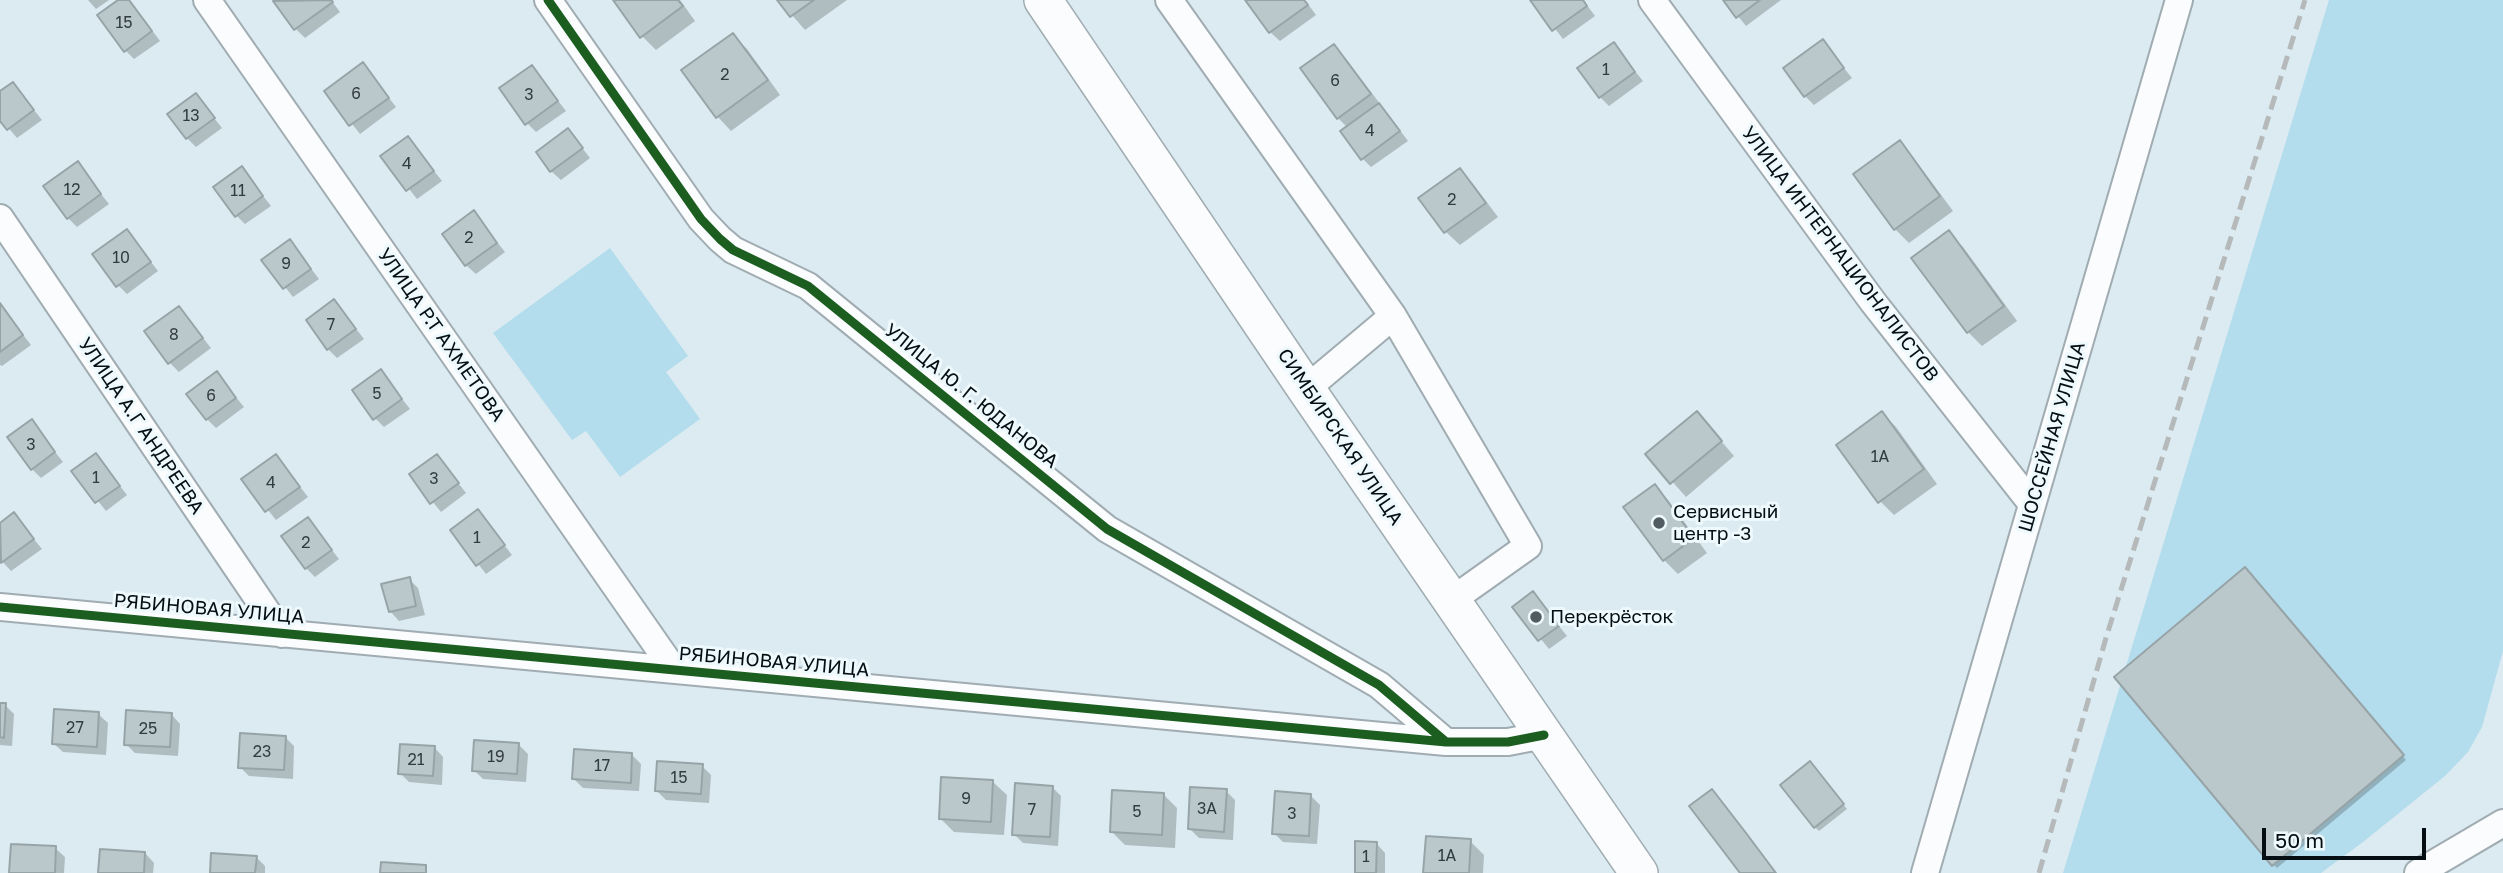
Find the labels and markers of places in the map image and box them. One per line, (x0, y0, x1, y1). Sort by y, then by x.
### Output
place label: Сервисный центр -3 (1673, 501, 1778, 545)
marker: Сервисный центр -3 (1651, 515, 1667, 531)
place label: Перекрёсток (1550, 606, 1673, 628)
marker: Перекрёсток (1528, 609, 1544, 625)

